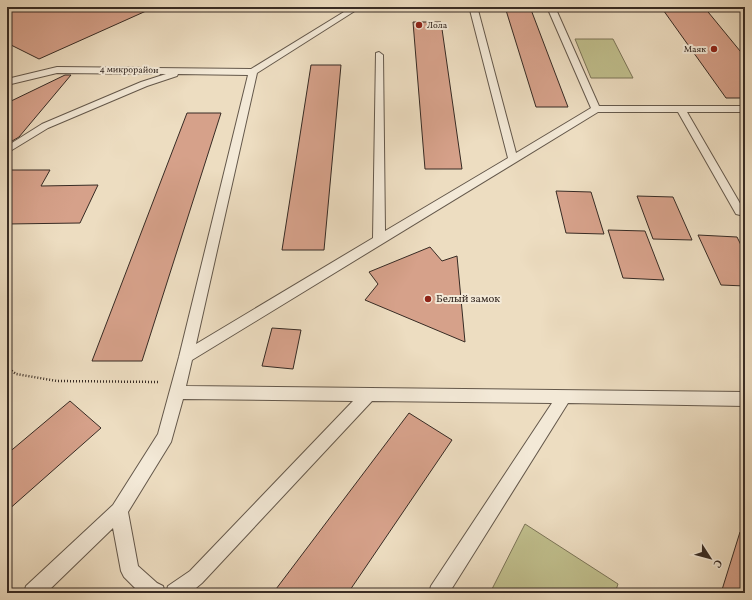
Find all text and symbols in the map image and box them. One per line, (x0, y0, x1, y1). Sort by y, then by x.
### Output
place label: Лола (427, 19, 448, 32)
marker: Лола (414, 20, 424, 30)
place label: Маяк (684, 43, 706, 56)
marker: Маяк (709, 44, 719, 54)
street label: 4 микрорайон (99, 63, 159, 77)
place label: Белый замок (436, 292, 500, 307)
marker: Белый замок (423, 294, 433, 304)
north arrow (690, 538, 730, 578)
text: С (709, 556, 725, 570)

